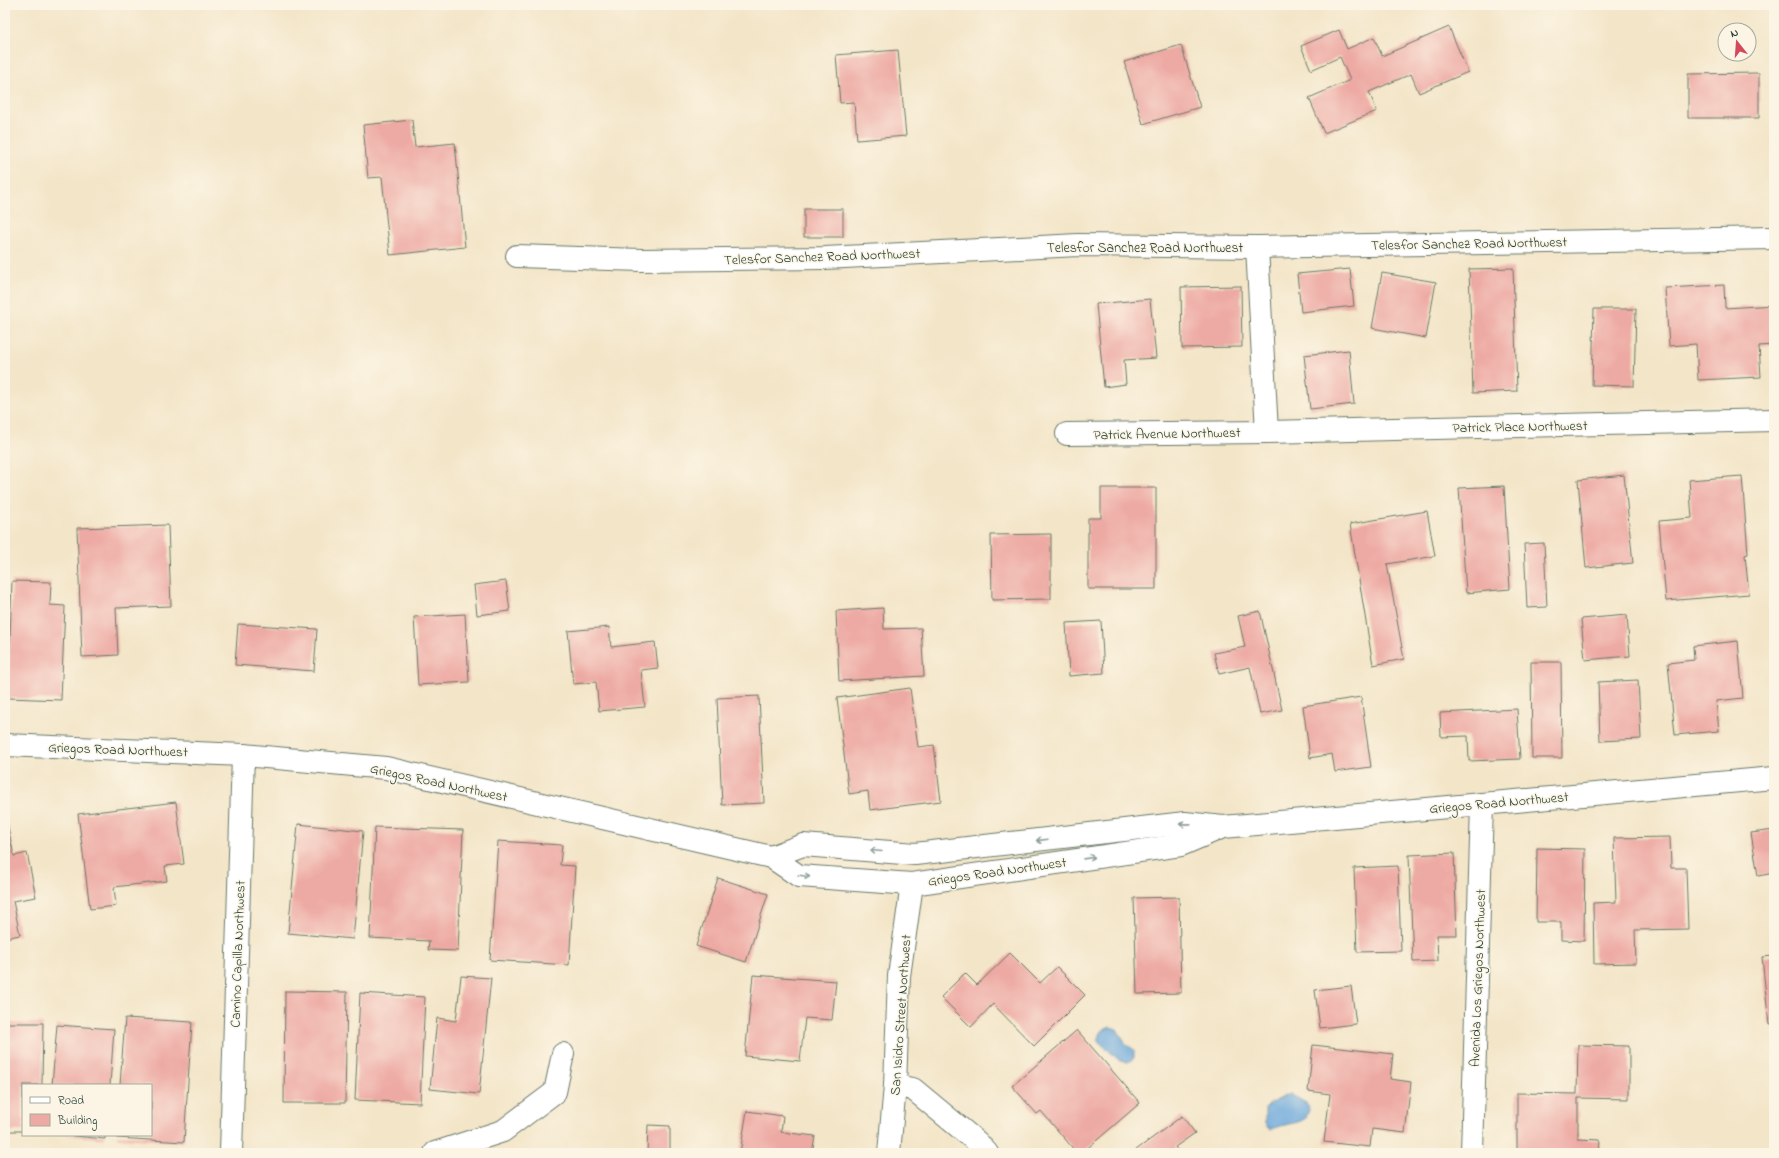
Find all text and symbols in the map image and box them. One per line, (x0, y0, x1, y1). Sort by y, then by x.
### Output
north arrow (1717, 22, 1757, 62)
text: N (1728, 25, 1740, 42)
street label: Telesfor Sanchez Road Northwest (1371, 232, 1568, 257)
street label: Telesfor Sanchez Road Northwest (1047, 238, 1244, 259)
street label: Telesfor Sanchez Road Northwest (724, 244, 921, 271)
street label: Patrick Place Northwest (1452, 416, 1588, 439)
street label: Patrick Avenue Northwest (1093, 423, 1241, 446)
street label: Griegos Road Northwest (48, 738, 188, 764)
street label: Griegos Road Northwest (368, 759, 510, 809)
street label: Griegos Road Northwest (1429, 787, 1570, 821)
one-way arrow (1179, 820, 1192, 828)
one-way arrow (1036, 836, 1049, 844)
one-way arrow (870, 848, 883, 855)
street label: Griegos Road Northwest (927, 852, 1068, 894)
one-way arrow (1082, 854, 1095, 862)
one-way arrow (798, 872, 811, 880)
street label: Camino Capilla Northwest (225, 880, 252, 1028)
street label: Avenida Los Griegos Northwest (1465, 888, 1493, 1067)
street label: San Isidro Street Northwest (885, 934, 918, 1096)
legend (22, 1084, 152, 1136)
text: Road (58, 1092, 84, 1110)
text: Building (57, 1112, 97, 1131)

